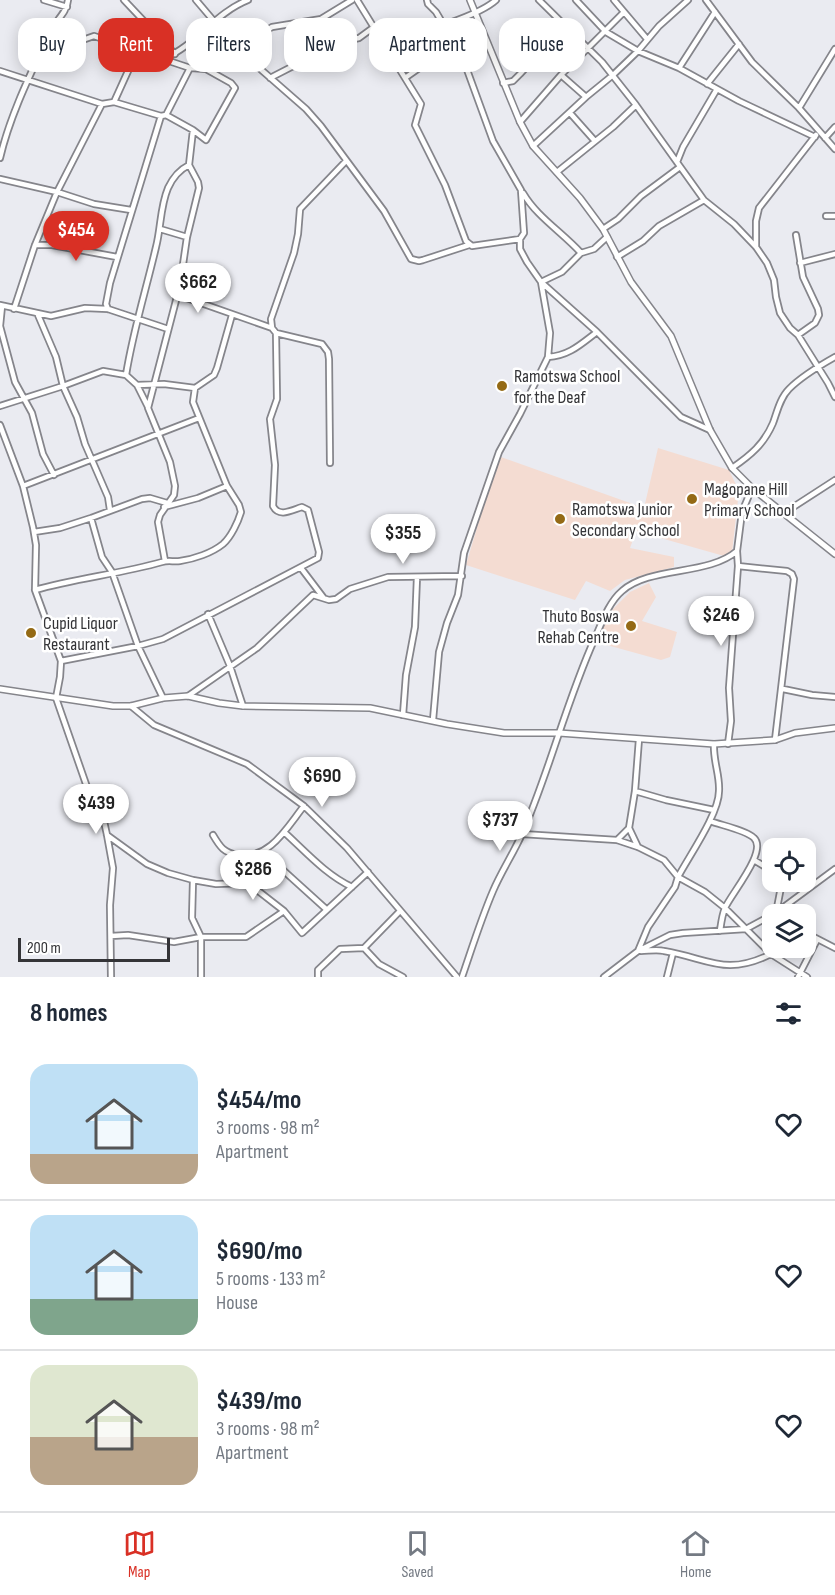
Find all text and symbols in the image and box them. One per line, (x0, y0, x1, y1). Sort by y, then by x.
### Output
chip: Buy (18, 18, 86, 72)
chip: Rent (98, 18, 174, 72)
chip: Filters (186, 18, 272, 72)
chip: New (284, 18, 357, 72)
chip: Apartment (369, 18, 487, 72)
chip: House (499, 18, 585, 72)
pin: $454 (40, 211, 112, 262)
text: $454 (57, 218, 95, 242)
pin: $662 (162, 263, 234, 314)
text: $662 (179, 270, 217, 294)
place label: Ramotswa School for the Deaf (514, 366, 620, 408)
marker: Ramotswa School for the Deaf (495, 379, 509, 393)
place label: Magopane Hill Primary School (704, 479, 795, 521)
marker: Magopane Hill Primary School (685, 492, 699, 506)
place label: Ramotswa Junior Secondary School (572, 499, 680, 541)
marker: Ramotswa Junior Secondary School (553, 512, 567, 526)
pin: $355 (367, 514, 439, 565)
text: $355 (385, 521, 421, 545)
pin: $246 (685, 596, 757, 647)
text: $246 (702, 603, 740, 627)
place label: Thuto Boswa Rehab Centre (537, 606, 619, 648)
place label: Cupid Liquor Restaurant (43, 613, 118, 655)
marker: Thuto Boswa Rehab Centre (624, 619, 638, 633)
marker: Cupid Liquor Restaurant (24, 626, 38, 640)
pin: $690 (286, 757, 358, 808)
text: $690 (303, 764, 341, 788)
pin: $439 (60, 784, 132, 835)
text: $439 (77, 791, 115, 815)
pin: $737 (464, 801, 536, 852)
text: $737 (482, 808, 518, 832)
map controls (762, 838, 816, 958)
button: locate (762, 838, 816, 892)
pin: $286 (217, 850, 289, 901)
text: $286 (234, 857, 272, 881)
button: layers (762, 904, 816, 958)
scale bar (18, 935, 170, 962)
text: 200 m (27, 939, 61, 958)
icon: filters (772, 997, 805, 1030)
text: 8 homes (30, 998, 108, 1029)
text: $454/mo (216, 1085, 301, 1116)
icon: home (78, 1088, 150, 1160)
icon: heart (772, 1108, 805, 1141)
text: 3 rooms · 98 m² (216, 1116, 320, 1140)
text: Apartment (216, 1140, 289, 1164)
text: $690/mo (216, 1236, 303, 1267)
icon: home (78, 1239, 150, 1311)
icon: heart (772, 1259, 805, 1292)
text: 5 rooms · 133 m² (216, 1267, 326, 1291)
text: House (216, 1291, 258, 1315)
text: $439/mo (216, 1386, 302, 1417)
icon: home (78, 1389, 150, 1461)
icon: heart (772, 1409, 805, 1442)
text: 3 rooms · 98 m² (216, 1417, 320, 1441)
text: Apartment (216, 1441, 289, 1465)
tab: Map (123, 1527, 156, 1582)
tab: Saved (401, 1527, 434, 1582)
tab: Home (679, 1527, 712, 1582)

